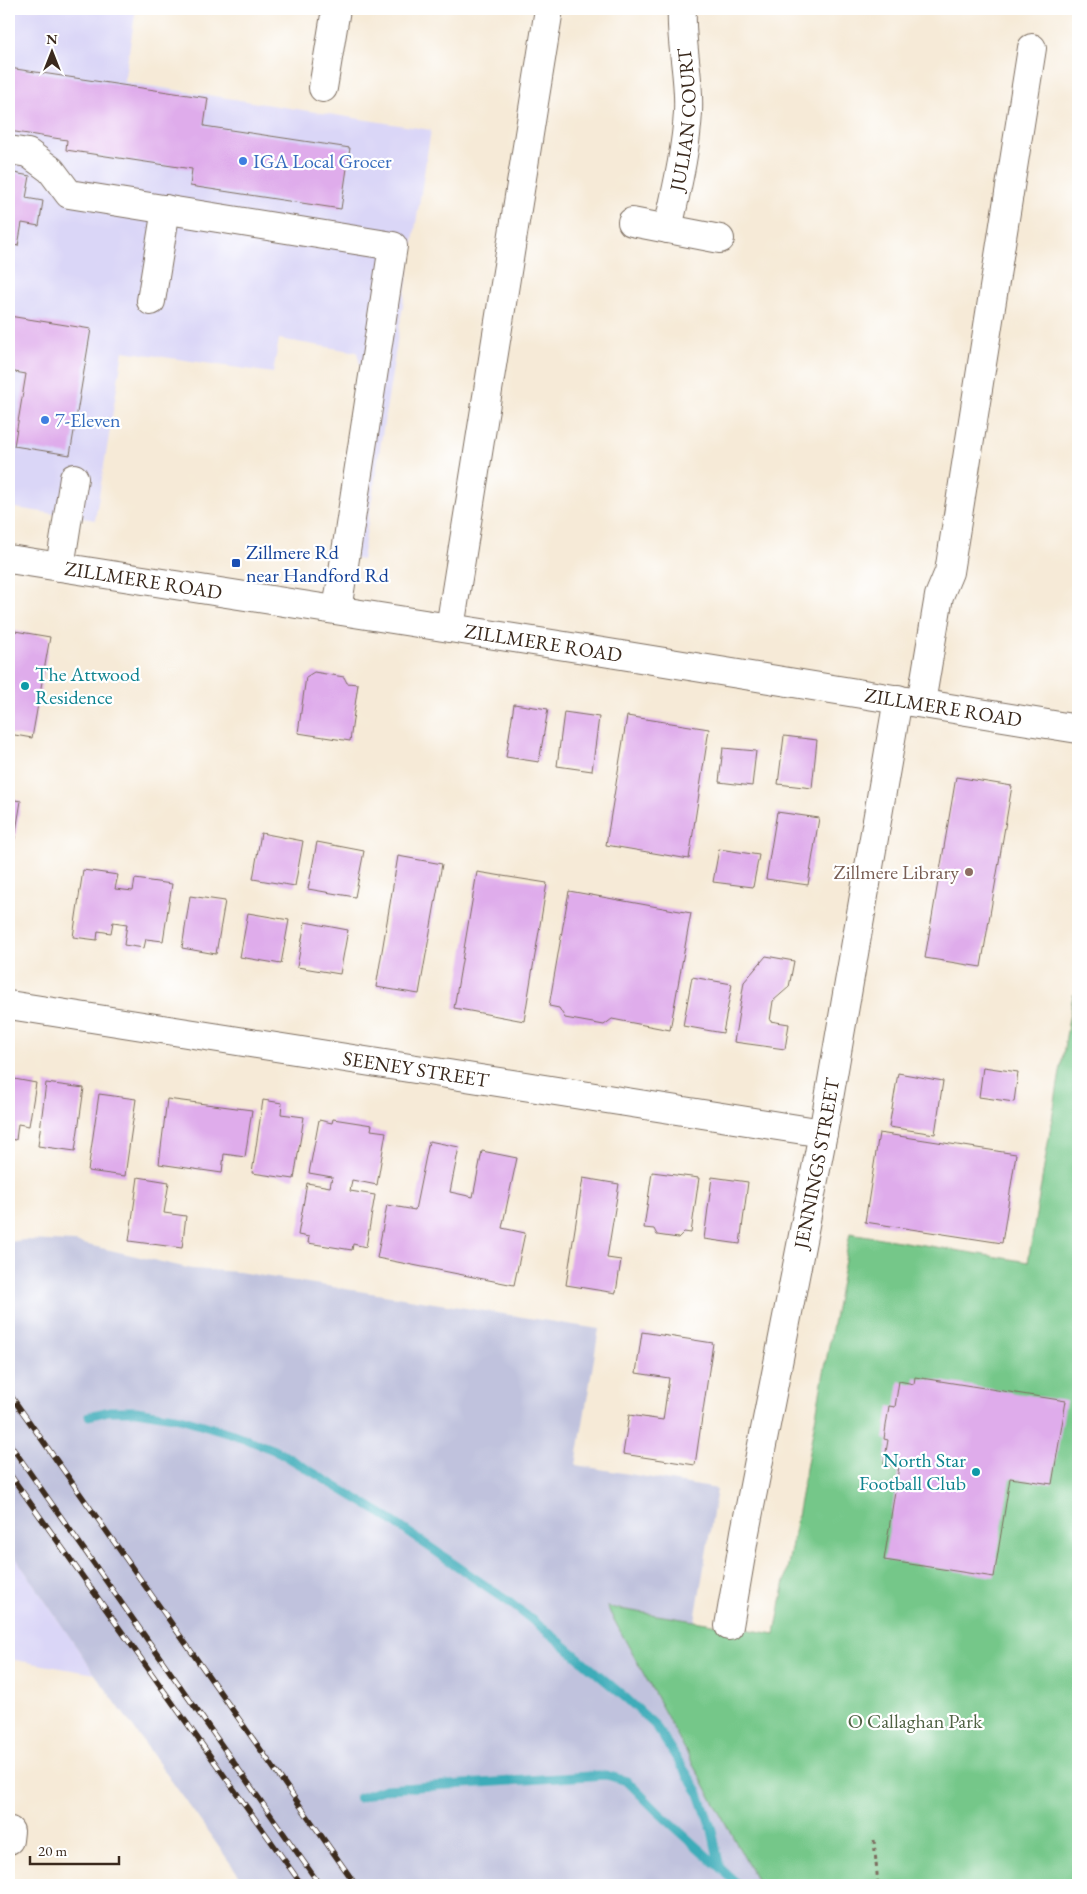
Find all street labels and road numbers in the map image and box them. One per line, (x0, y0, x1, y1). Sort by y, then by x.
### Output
street label: JULIAN COURT (663, 46, 701, 195)
street label: ZILLMERE ROAD (63, 555, 224, 605)
street label: ZILLMERE ROAD (463, 618, 624, 668)
street label: ZILLMERE ROAD (863, 682, 1024, 733)
street label: SEENEY STREET (341, 1045, 491, 1093)
street label: JENNINGS STREET (787, 1075, 845, 1253)

